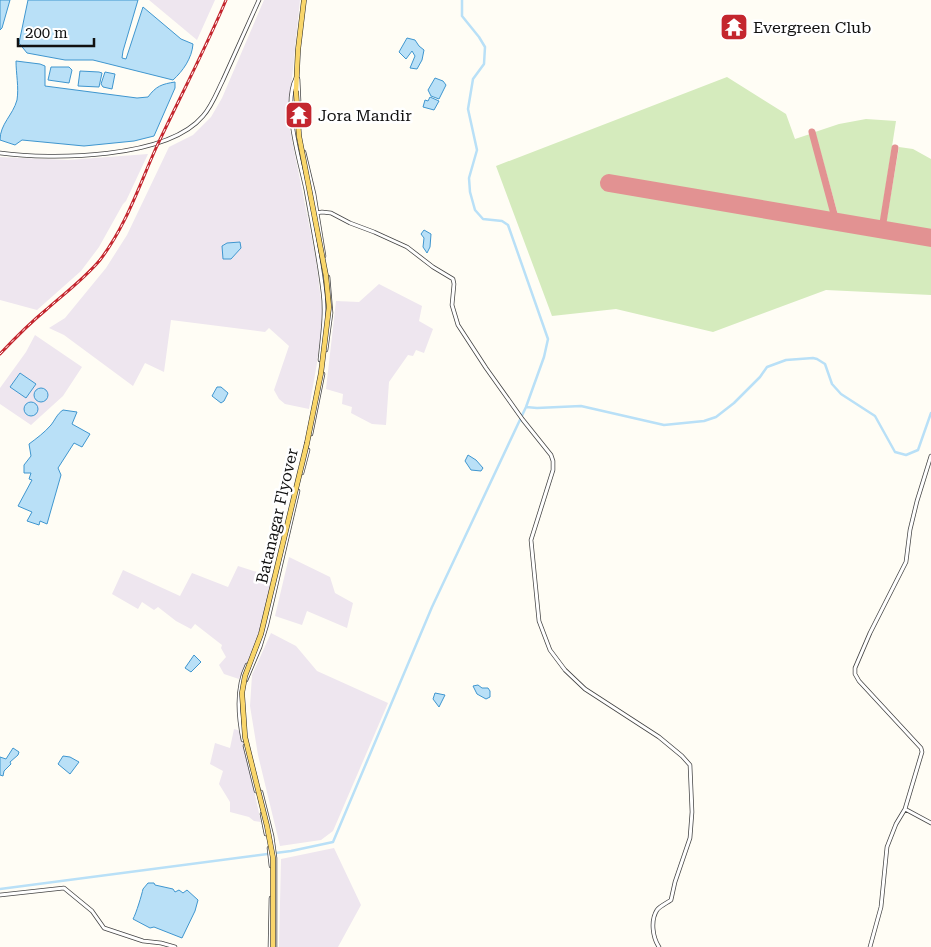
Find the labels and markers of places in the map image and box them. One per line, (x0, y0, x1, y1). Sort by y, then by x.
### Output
temple icon: Evergreen Club (719, 12, 749, 42)
place label: Evergreen Club (753, 18, 871, 37)
temple icon: Jora Mandir (284, 100, 314, 130)
place label: Jora Mandir (318, 106, 412, 125)

